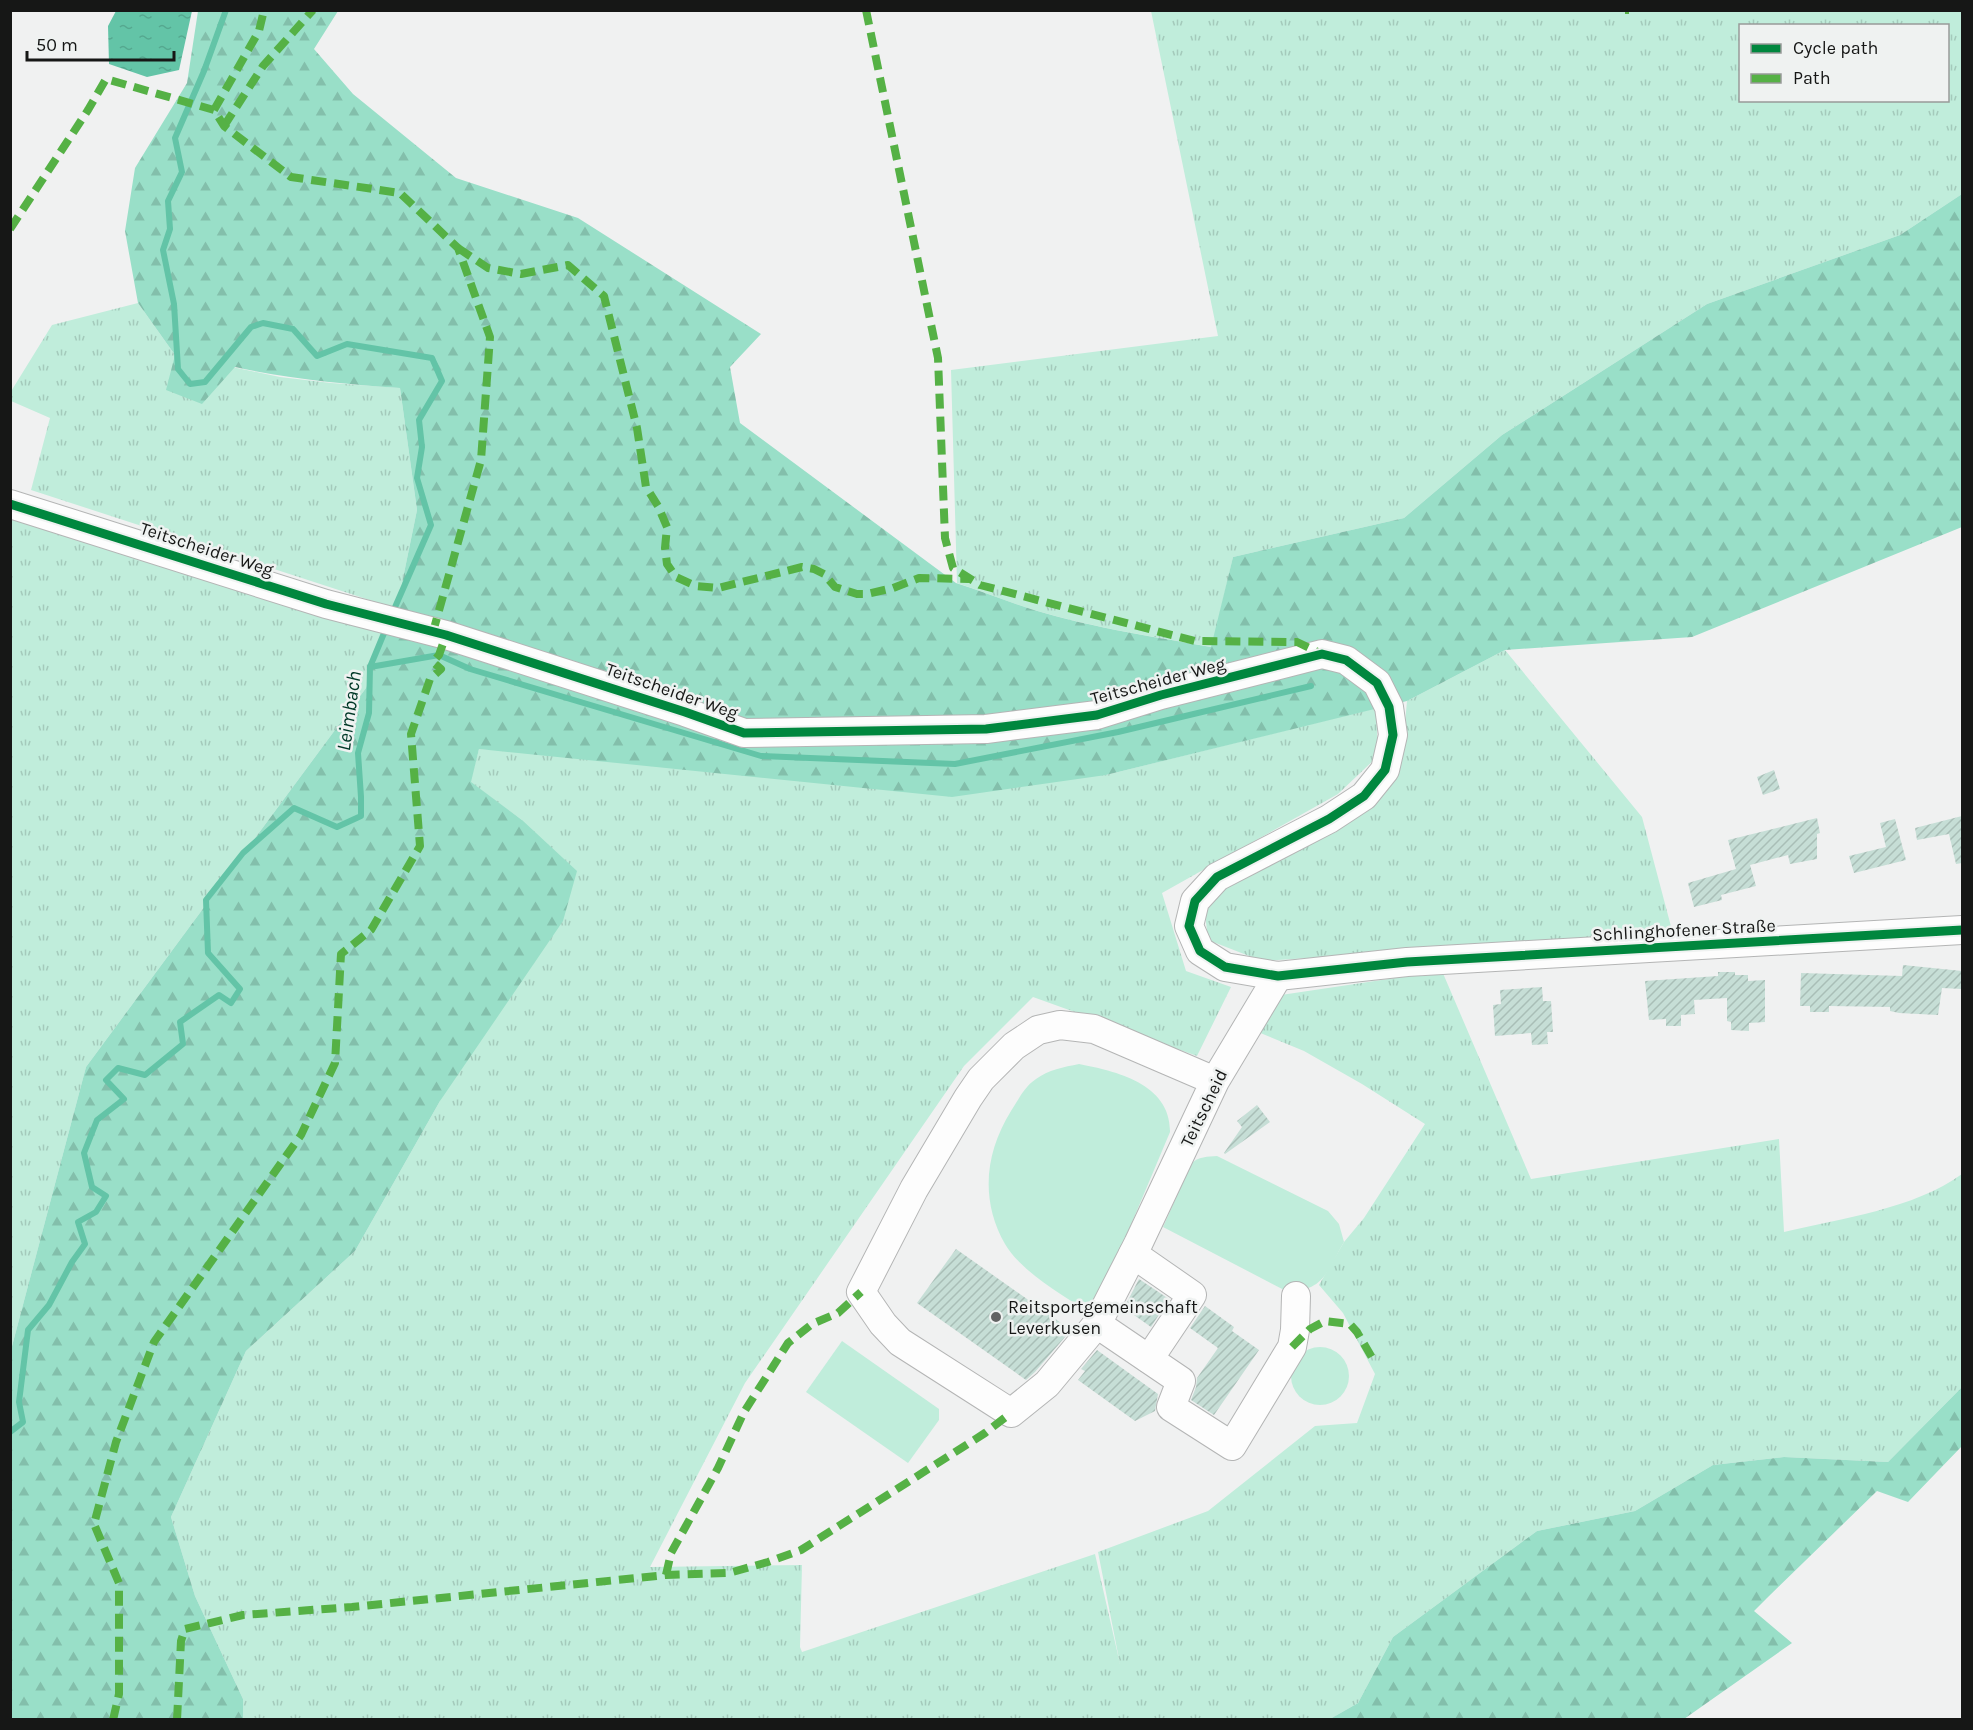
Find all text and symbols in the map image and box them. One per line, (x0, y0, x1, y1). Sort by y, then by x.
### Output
scale bar (27, 24, 174, 62)
legend (1739, 24, 1949, 102)
text: 50 m (36, 34, 78, 56)
text: Cycle path (1793, 37, 1878, 59)
text: Path (1793, 67, 1831, 89)
street label: Teitscheider Weg (138, 517, 276, 581)
street label: Teitscheider Weg (1088, 652, 1228, 710)
street label: Teitscheider Weg (603, 658, 741, 724)
water label: Leimbach (332, 669, 366, 753)
street label: Schlinghofener Straße (1592, 914, 1776, 946)
street label: Teitscheid (1176, 1065, 1232, 1151)
place label: Reitsportgemeinschaft Leverkusen (1008, 1296, 1198, 1339)
marker: Reitsportgemeinschaft Leverkusen (989, 1310, 1003, 1324)

